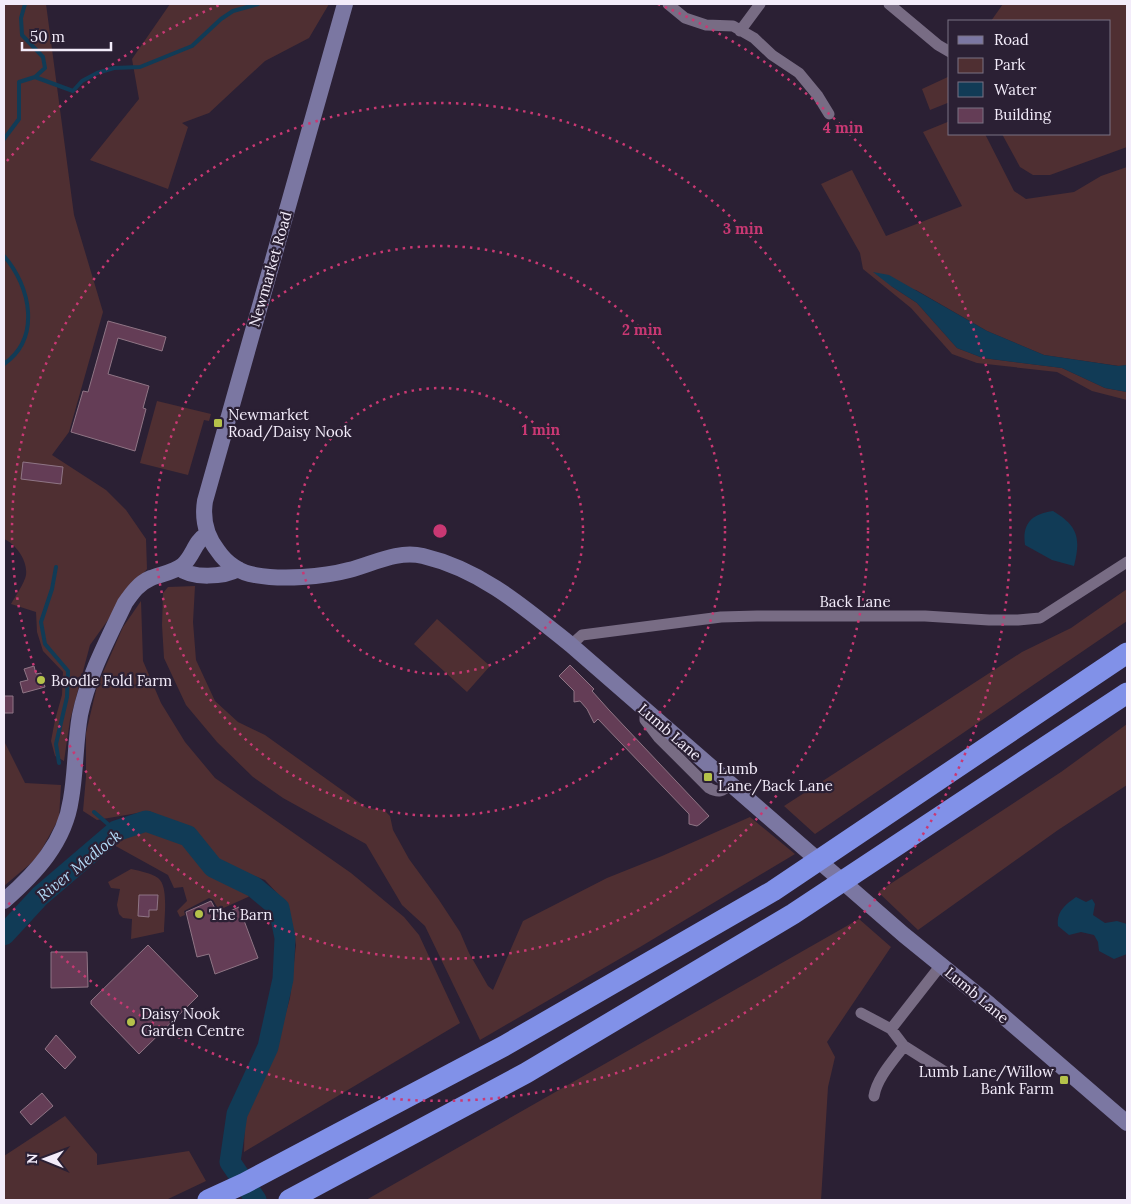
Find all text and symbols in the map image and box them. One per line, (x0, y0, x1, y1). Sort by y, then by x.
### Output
scale bar (22, 20, 111, 52)
legend (948, 20, 1111, 135)
text: 50 m (30, 27, 65, 46)
text: Road (994, 30, 1029, 49)
text: Park (994, 55, 1025, 74)
text: Water (994, 80, 1037, 99)
text: Building (994, 105, 1052, 124)
text: 4 min (823, 118, 864, 137)
street label: Newmarket Road (244, 209, 296, 329)
text: 3 min (723, 219, 764, 238)
text: 2 min (622, 320, 663, 339)
place label: Newmarket Road/Daisy Nook (228, 405, 352, 442)
marker: Newmarket Road/Daisy Nook (212, 417, 224, 429)
text: 1 min (522, 420, 561, 439)
centre of rings (431, 522, 449, 540)
street label: Back Lane (819, 592, 891, 611)
place label: Boodle Fold Farm (51, 671, 172, 690)
marker: Boodle Fold Farm (35, 674, 47, 686)
street label: Lumb Lane (634, 699, 706, 765)
place label: Lumb Lane/Back Lane (718, 759, 833, 796)
marker: Lumb Lane/Back Lane (702, 771, 714, 783)
water label: River Medlock (33, 825, 125, 905)
place label: The Barn (209, 905, 272, 924)
marker: The Barn (193, 908, 205, 920)
street label: Lumb Lane (941, 963, 1013, 1027)
place label: Daisy Nook Garden Centre (141, 1004, 245, 1040)
marker: Daisy Nook Garden Centre (125, 1016, 137, 1028)
place label: Lumb Lane/Willow Bank Farm (919, 1062, 1054, 1098)
marker: Lumb Lane/Willow Bank Farm (1058, 1074, 1070, 1086)
north arrow (20, 1134, 70, 1184)
text: N (23, 1153, 41, 1164)

